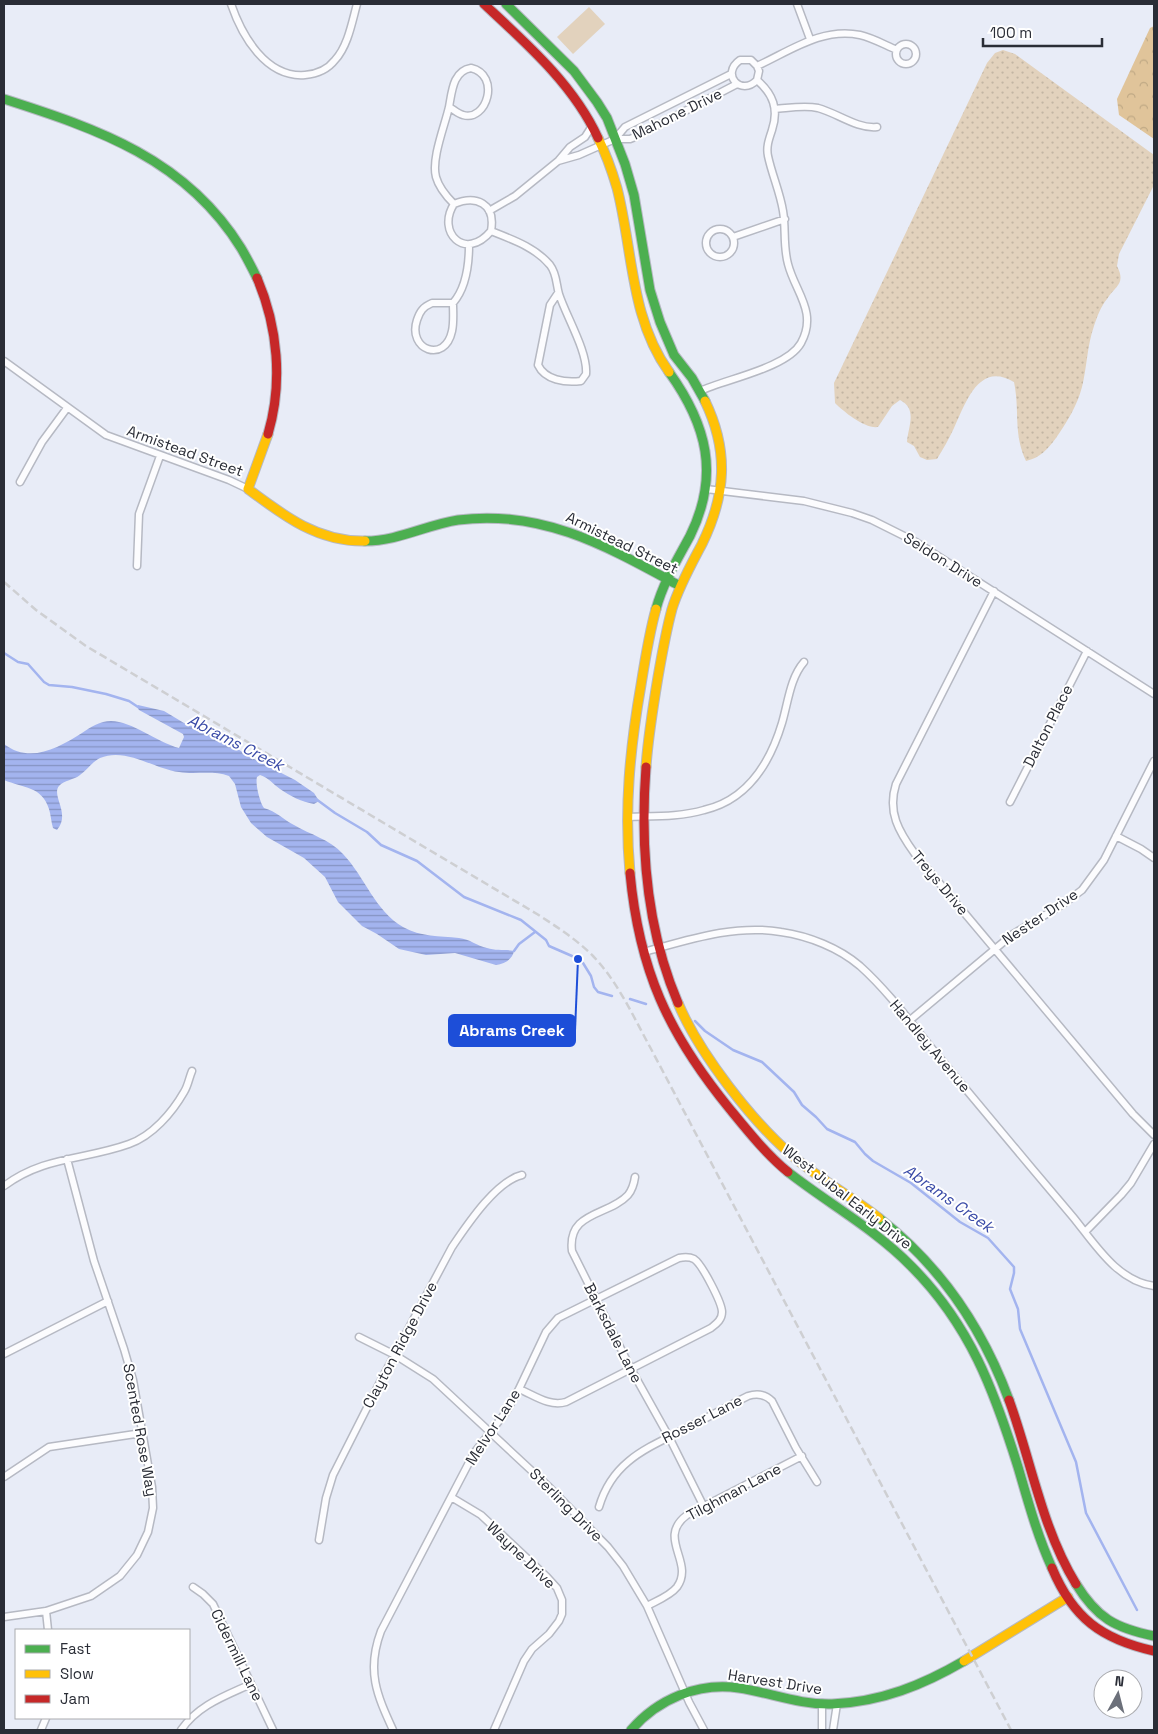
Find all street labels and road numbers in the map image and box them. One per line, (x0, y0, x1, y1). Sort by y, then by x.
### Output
street label: Mahone Drive (629, 83, 725, 144)
street label: Armistead Street (124, 421, 246, 480)
street label: Armistead Street (563, 507, 682, 578)
street label: Seldon Drive (900, 528, 986, 591)
street label: Dalton Place (1019, 681, 1077, 770)
street label: Treys Drive (908, 846, 973, 919)
street label: Nester Drive (998, 884, 1081, 949)
street label: Handley Avenue (886, 995, 975, 1096)
street label: West Jubal Early Drive (779, 1140, 916, 1253)
street label: Clayton Ridge Drive (358, 1278, 441, 1411)
street label: Barksdale Lane (580, 1280, 647, 1386)
street label: Scented Rose Way (119, 1362, 162, 1498)
street label: Melvor Lane (461, 1385, 524, 1468)
street label: Rosser Lane (658, 1390, 745, 1447)
street label: Tilghman Lane (683, 1459, 784, 1524)
street label: Sterling Drive (526, 1464, 607, 1546)
street label: Wayne Drive (483, 1517, 560, 1592)
street label: Cidermill Lane (207, 1606, 268, 1704)
street label: Harvest Drive (727, 1665, 824, 1698)

